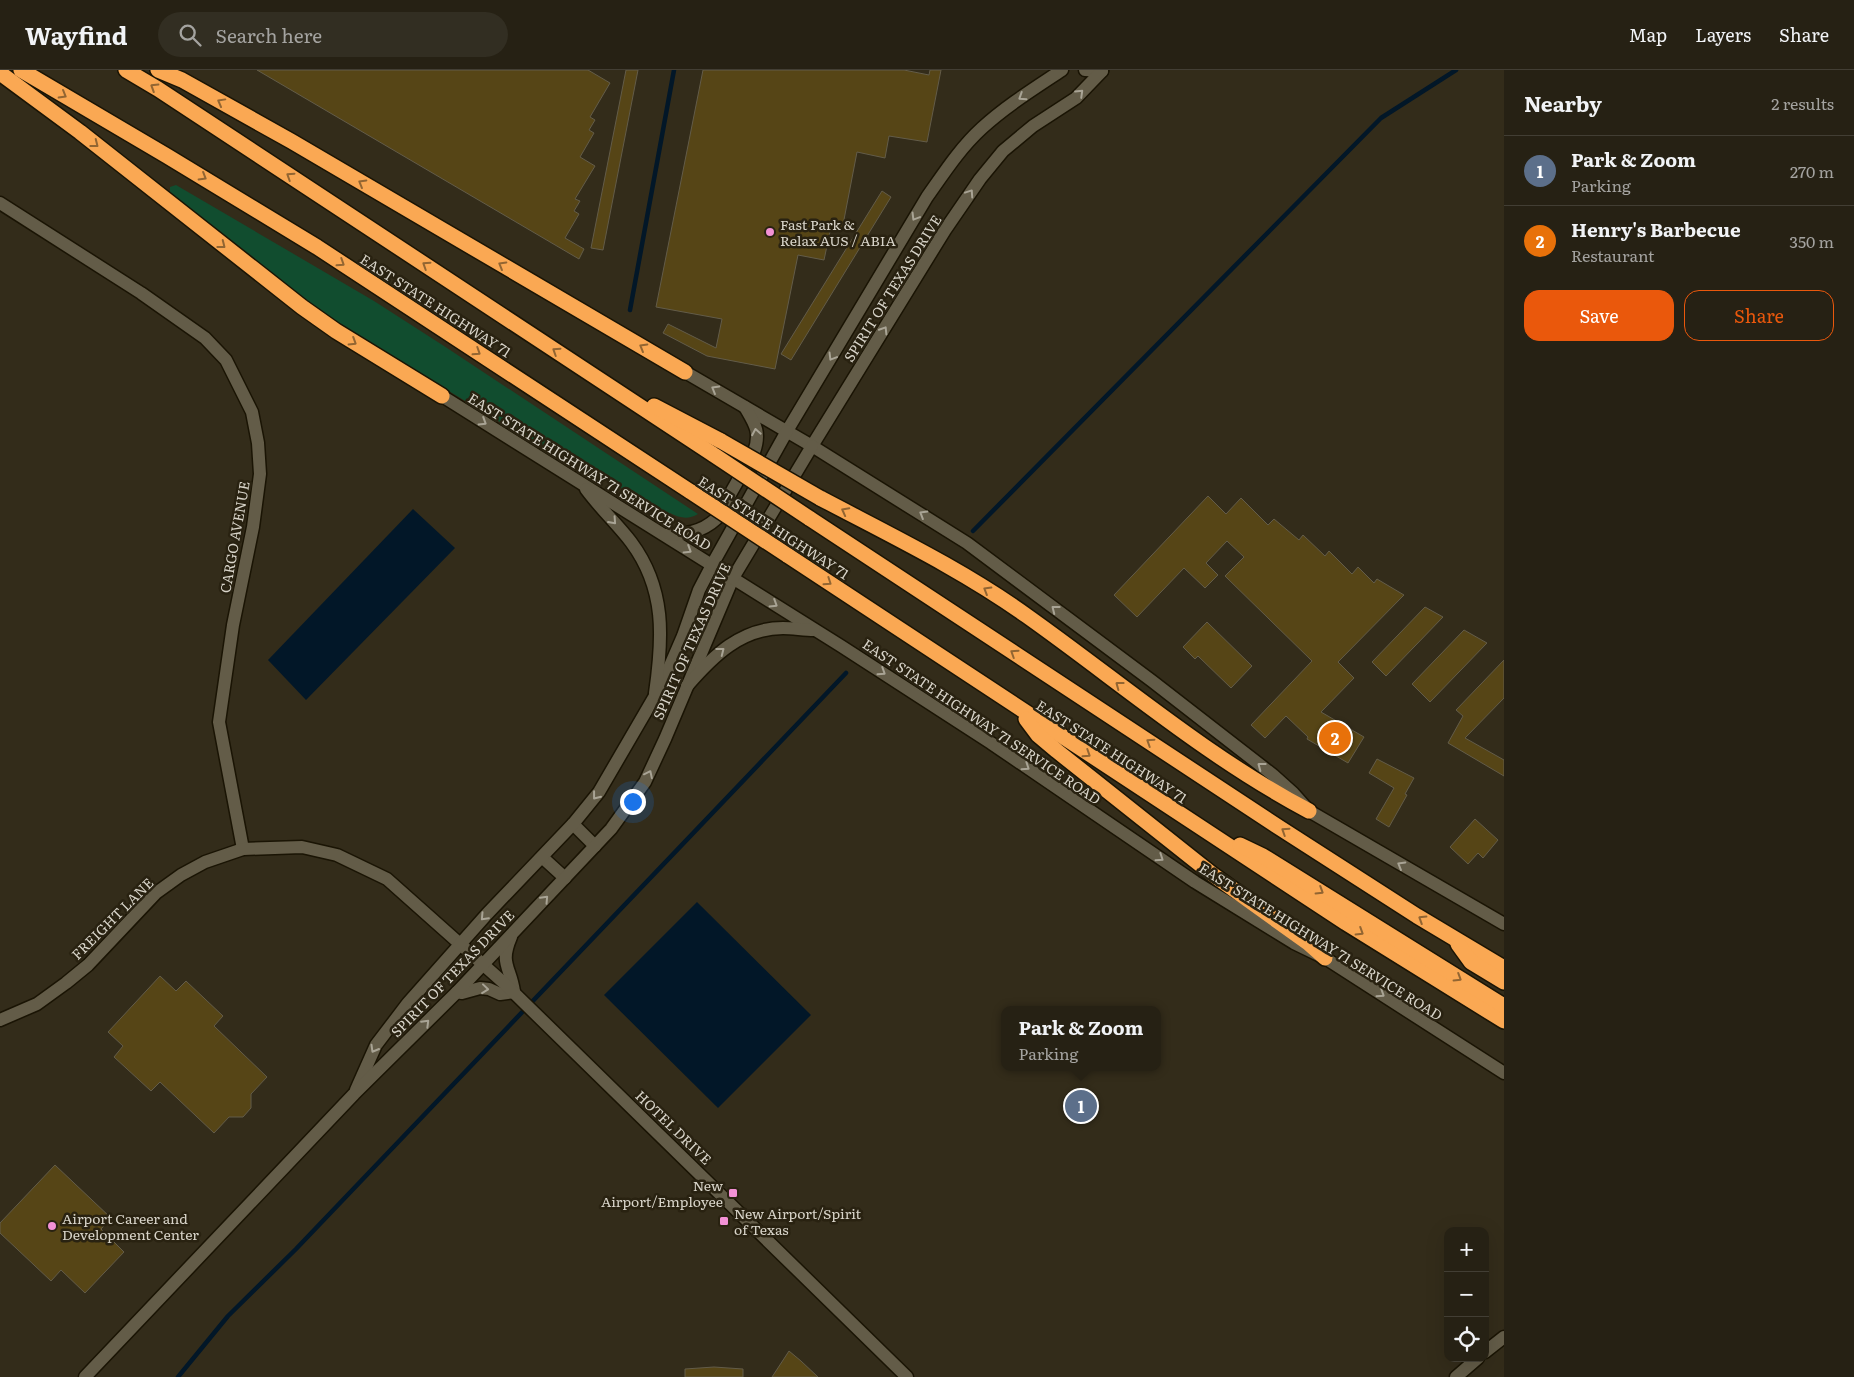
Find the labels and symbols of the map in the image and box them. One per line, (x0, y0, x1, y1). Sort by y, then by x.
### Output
one-way arrow (151, 83, 160, 93)
one-way arrow (57, 88, 66, 98)
one-way arrow (1074, 90, 1083, 99)
one-way arrow (1018, 91, 1027, 100)
one-way arrow (218, 98, 227, 108)
one-way arrow (89, 139, 98, 147)
one-way arrow (197, 171, 206, 181)
one-way arrow (286, 173, 296, 182)
one-way arrow (359, 179, 368, 189)
one-way arrow (964, 189, 974, 198)
street label: SPIRIT OF TEXAS DRIVE (838, 211, 946, 365)
one-way arrow (912, 212, 922, 221)
place label: Fast Park & Relax AUS / ABIA (780, 214, 897, 250)
marker: Fast Park & Relax AUS / ABIA (764, 226, 776, 238)
one-way arrow (217, 240, 226, 249)
street label: EAST STATE HIGHWAY 71 (357, 249, 516, 362)
one-way arrow (336, 256, 345, 266)
one-way arrow (499, 261, 508, 271)
one-way arrow (422, 262, 431, 271)
one-way arrow (877, 326, 887, 335)
one-way arrow (347, 336, 356, 345)
one-way arrow (639, 344, 648, 354)
one-way arrow (472, 345, 481, 355)
one-way arrow (552, 348, 562, 357)
one-way arrow (828, 351, 838, 360)
one-way arrow (711, 386, 720, 396)
street label: EAST STATE HIGHWAY 71 SERVICE ROAD (465, 387, 716, 555)
one-way arrow (478, 415, 487, 425)
one-way arrow (752, 428, 762, 437)
street label: EAST STATE HIGHWAY 71 (695, 471, 854, 584)
street label: CARGO AVENUE (214, 479, 254, 595)
one-way arrow (841, 507, 850, 517)
one-way arrow (920, 510, 929, 520)
one-way arrow (607, 516, 616, 525)
one-way arrow (683, 544, 692, 553)
street label: SPIRIT OF TEXAS DRIVE (647, 559, 735, 723)
one-way arrow (822, 576, 832, 585)
one-way arrow (983, 586, 992, 596)
one-way arrow (769, 597, 778, 607)
one-way arrow (1051, 606, 1061, 615)
street label: EAST STATE HIGHWAY 71 SERVICE ROAD (859, 633, 1105, 809)
one-way arrow (715, 648, 724, 656)
one-way arrow (1010, 650, 1020, 659)
one-way arrow (877, 666, 886, 676)
one-way arrow (1116, 682, 1125, 690)
street label: EAST STATE HIGHWAY 71 (1033, 695, 1192, 808)
pin: 2 (1319, 719, 1351, 757)
one-way arrow (1146, 739, 1155, 748)
one-way arrow (1082, 748, 1091, 757)
one-way arrow (1020, 761, 1030, 770)
one-way arrow (1257, 763, 1267, 772)
one-way arrow (642, 770, 653, 779)
your location (620, 789, 646, 815)
one-way arrow (593, 790, 602, 800)
one-way arrow (1282, 828, 1291, 838)
one-way arrow (1155, 852, 1164, 861)
street label: EAST STATE HIGHWAY 71 SERVICE ROAD (1196, 857, 1447, 1025)
one-way arrow (1398, 861, 1407, 871)
street label: FREIGHT LANE (67, 872, 158, 963)
one-way arrow (1315, 885, 1324, 895)
one-way arrow (539, 895, 548, 904)
street label: SPIRIT OF TEXAS DRIVE (386, 905, 518, 1041)
one-way arrow (481, 912, 490, 921)
one-way arrow (1419, 915, 1428, 925)
one-way arrow (1354, 926, 1364, 935)
one-way arrow (1452, 971, 1461, 981)
one-way arrow (482, 984, 490, 995)
one-way arrow (1375, 988, 1384, 997)
one-way arrow (420, 1020, 429, 1029)
one-way arrow (370, 1044, 380, 1053)
street label: HOTEL DRIVE (632, 1085, 717, 1169)
pin: 1 (1065, 1087, 1097, 1125)
place label: New Airport/Employee (601, 1175, 723, 1211)
marker: New Airport/Employee (727, 1187, 739, 1199)
place label: New Airport/Spirit of Texas (734, 1203, 862, 1239)
place label: Airport Career and Development Center (62, 1208, 199, 1244)
marker: New Airport/Spirit of Texas (718, 1215, 730, 1227)
marker: Airport Career and Development Center (46, 1220, 58, 1232)

